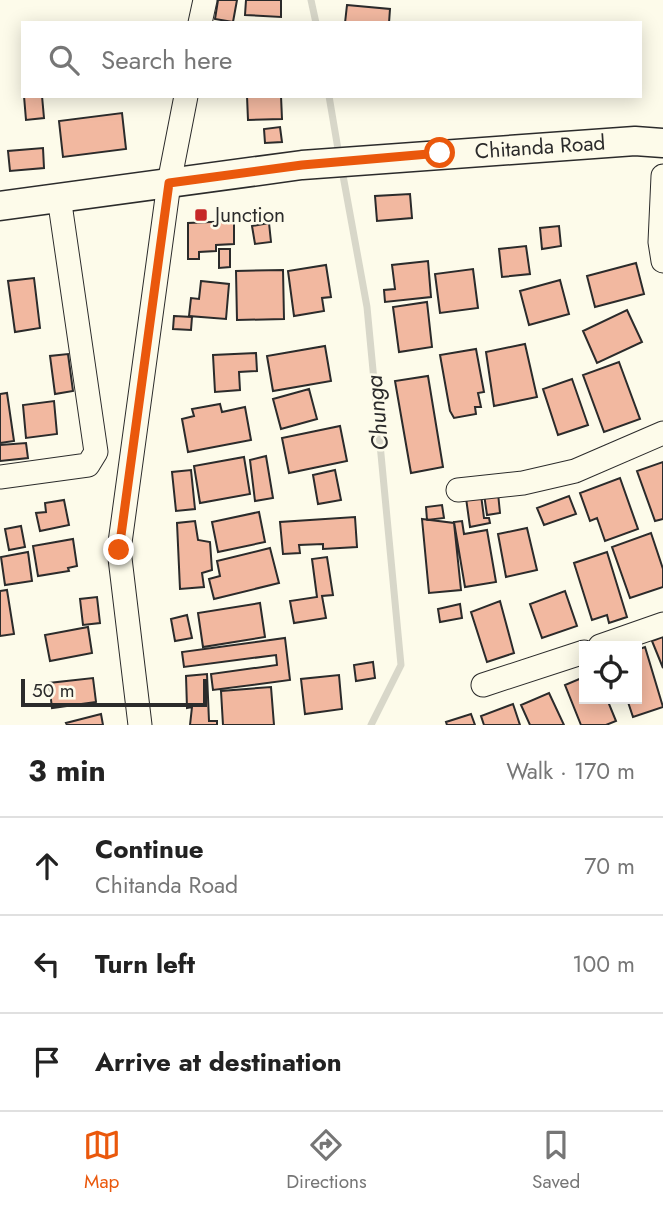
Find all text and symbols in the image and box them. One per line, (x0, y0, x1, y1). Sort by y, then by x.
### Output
search box (21, 21, 642, 98)
icon: search (45, 41, 83, 79)
text: Search here (101, 41, 233, 79)
street label: Chitanda Road (474, 127, 606, 167)
route start (424, 137, 455, 168)
place label: Junction (212, 200, 285, 230)
marker: Junction (193, 207, 209, 223)
water label: Chunga (357, 373, 397, 452)
route end (103, 534, 134, 565)
map controls (579, 641, 642, 704)
button: locate (579, 641, 642, 704)
scale bar (21, 676, 206, 708)
text: 50 m (32, 677, 75, 704)
text: 3 min (28, 749, 106, 792)
text: Walk · 170 m (506, 754, 635, 788)
text: Continue (95, 830, 204, 868)
icon: ahead (28, 847, 66, 885)
text: 70 m (584, 849, 635, 883)
text: Chitanda Road (95, 868, 238, 902)
icon: left (28, 945, 66, 983)
text: Turn left (95, 945, 195, 983)
text: 100 m (572, 947, 635, 981)
icon: arrive (28, 1043, 66, 1081)
text: Arrive at destination (95, 1043, 342, 1081)
tab: Map (83, 1126, 121, 1195)
tab: Directions (286, 1126, 367, 1195)
tab: Saved (532, 1126, 580, 1195)

